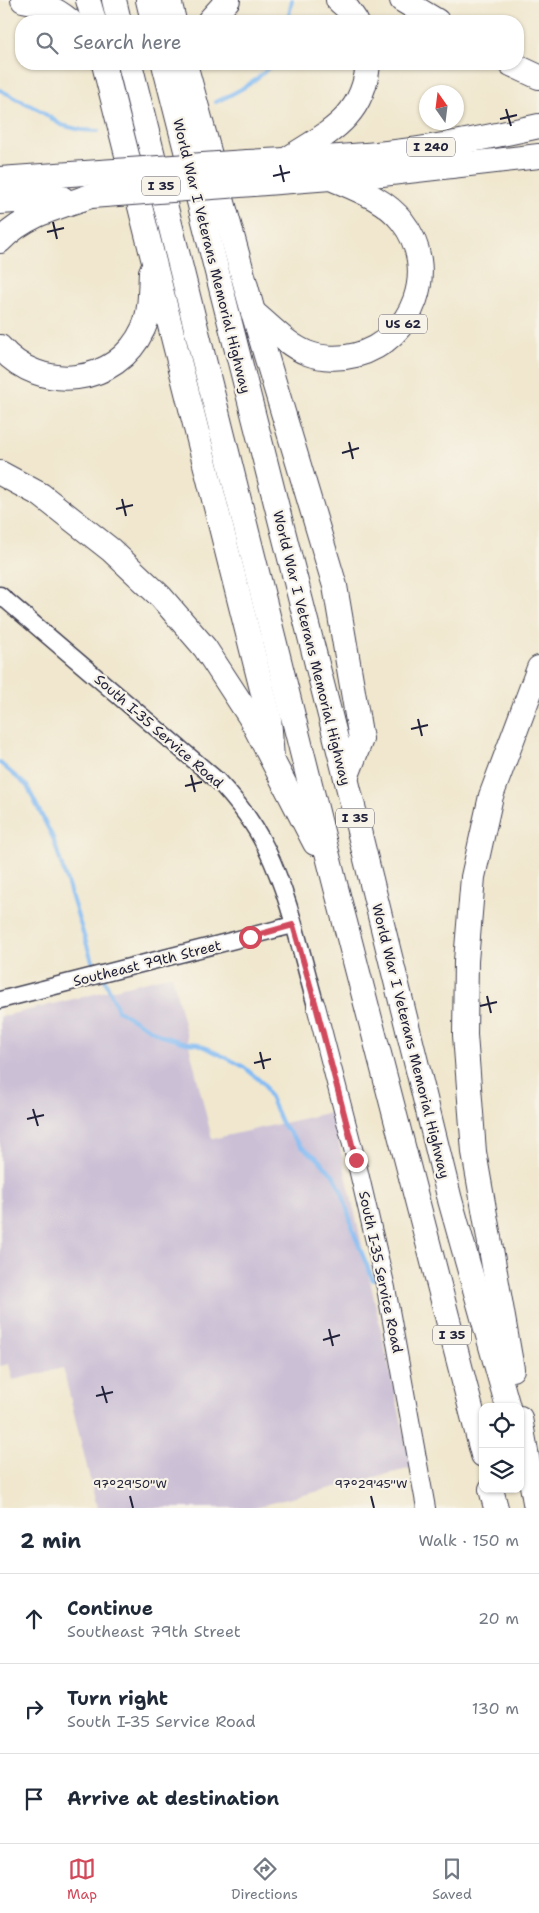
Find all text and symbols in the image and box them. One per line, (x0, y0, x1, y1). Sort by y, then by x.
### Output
search box (15, 15, 524, 70)
icon: search (33, 29, 61, 57)
text: Search here (73, 30, 182, 55)
north arrow (419, 85, 464, 130)
street label: World War I Veterans Memorial Highway (169, 117, 255, 395)
road number: I 240 (407, 138, 455, 156)
road number: I 35 (142, 177, 180, 196)
road number: US 62 (379, 314, 427, 334)
street label: World War I Veterans Memorial Highway (269, 509, 355, 787)
street label: South I-35 Service Road (91, 670, 227, 792)
road number: I 35 (336, 808, 374, 828)
street label: World War I Veterans Memorial Highway (368, 902, 454, 1180)
route start (239, 926, 262, 949)
street label: Southeast 79th Street (71, 936, 223, 990)
route end (345, 1149, 368, 1172)
street label: South I-35 Service Road (355, 1189, 407, 1355)
road number: I 35 (433, 1326, 471, 1344)
map controls (479, 1403, 524, 1493)
button: locate (479, 1403, 524, 1448)
button: layers (479, 1448, 524, 1493)
text: 97°29'50"W (93, 1476, 167, 1492)
text: 97°29'45"W (335, 1476, 407, 1492)
text: 2 min (20, 1527, 81, 1555)
text: Walk · 150 m (418, 1530, 519, 1551)
text: Continue (67, 1596, 153, 1621)
icon: ahead (20, 1605, 48, 1633)
text: 20 m (478, 1608, 519, 1629)
text: Southeast 79th Street (67, 1621, 241, 1642)
text: Turn right (67, 1686, 168, 1711)
icon: right (20, 1695, 48, 1723)
text: 130 m (472, 1698, 519, 1719)
text: South I-35 Service Road (67, 1711, 256, 1732)
icon: arrive (20, 1785, 48, 1813)
text: Arrive at destination (67, 1786, 279, 1811)
tab: Map (67, 1855, 97, 1903)
tab: Directions (231, 1855, 298, 1903)
tab: Saved (432, 1855, 472, 1903)

